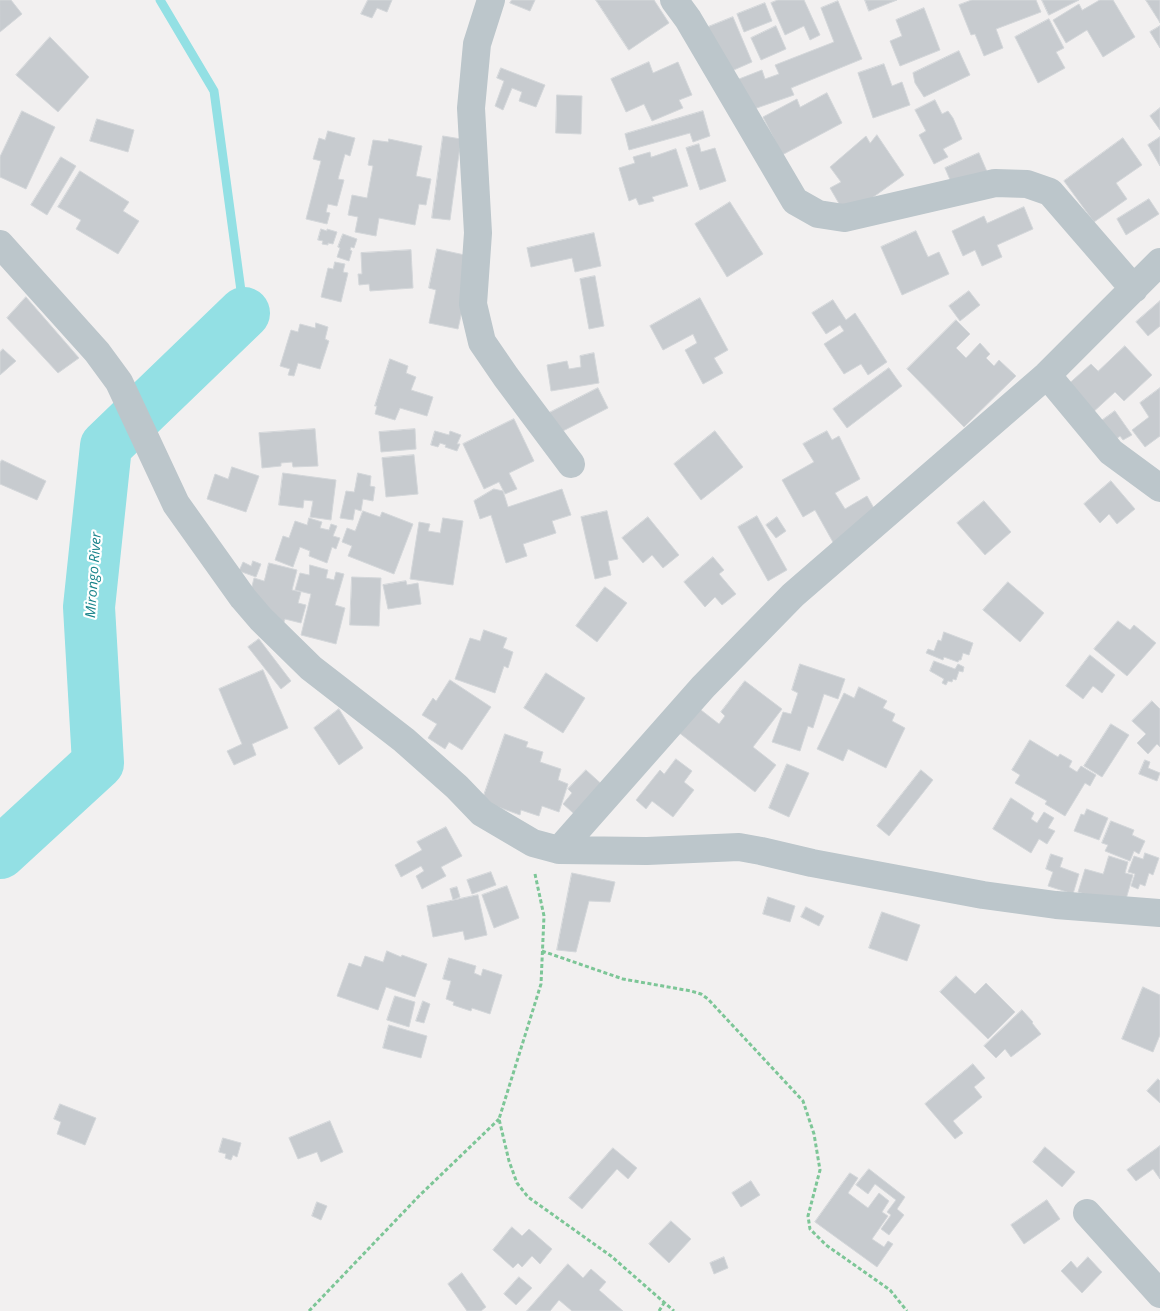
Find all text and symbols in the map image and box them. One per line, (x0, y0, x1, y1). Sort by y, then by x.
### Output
water label: Mirongo River (83, 532, 105, 618)

